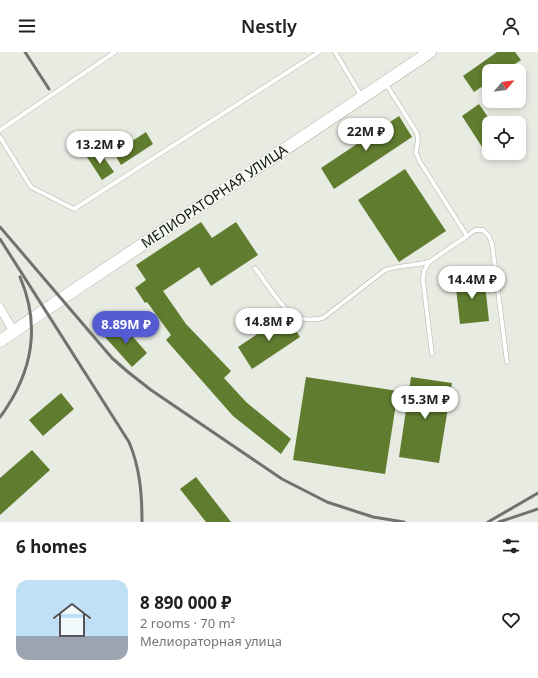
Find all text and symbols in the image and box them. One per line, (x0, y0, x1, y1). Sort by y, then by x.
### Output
text: Nestly (241, 14, 297, 38)
icon: menu (16, 15, 38, 37)
icon: person (500, 15, 522, 37)
north arrow (482, 64, 526, 108)
map controls (482, 64, 526, 160)
button: locate (482, 116, 526, 160)
pin: 22M ₽ (338, 118, 394, 152)
text: 22M ₽ (347, 122, 385, 140)
pin: 13.2M ₽ (63, 131, 137, 165)
text: 13.2M ₽ (75, 135, 125, 153)
street label: МЕЛИОРАТОРНАЯ УЛИЦА (137, 140, 291, 252)
pin: 14.4M ₽ (435, 266, 509, 300)
text: 14.4M ₽ (447, 270, 497, 288)
pin: 14.8M ₽ (232, 308, 306, 342)
pin: 8.89M ₽ (89, 311, 163, 345)
text: 14.8M ₽ (244, 312, 294, 330)
text: 8.89M ₽ (101, 315, 151, 333)
pin: 15.3M ₽ (388, 386, 462, 420)
text: 15.3M ₽ (400, 390, 450, 408)
text: 6 homes (16, 535, 87, 558)
icon: filters (500, 535, 522, 557)
text: 8 890 000 ₽ (140, 591, 232, 614)
icon: home (48, 596, 96, 644)
icon: heart (500, 609, 522, 631)
text: 2 rooms · 70 m² (140, 614, 235, 632)
text: Мелиораторная улица (140, 632, 282, 650)

